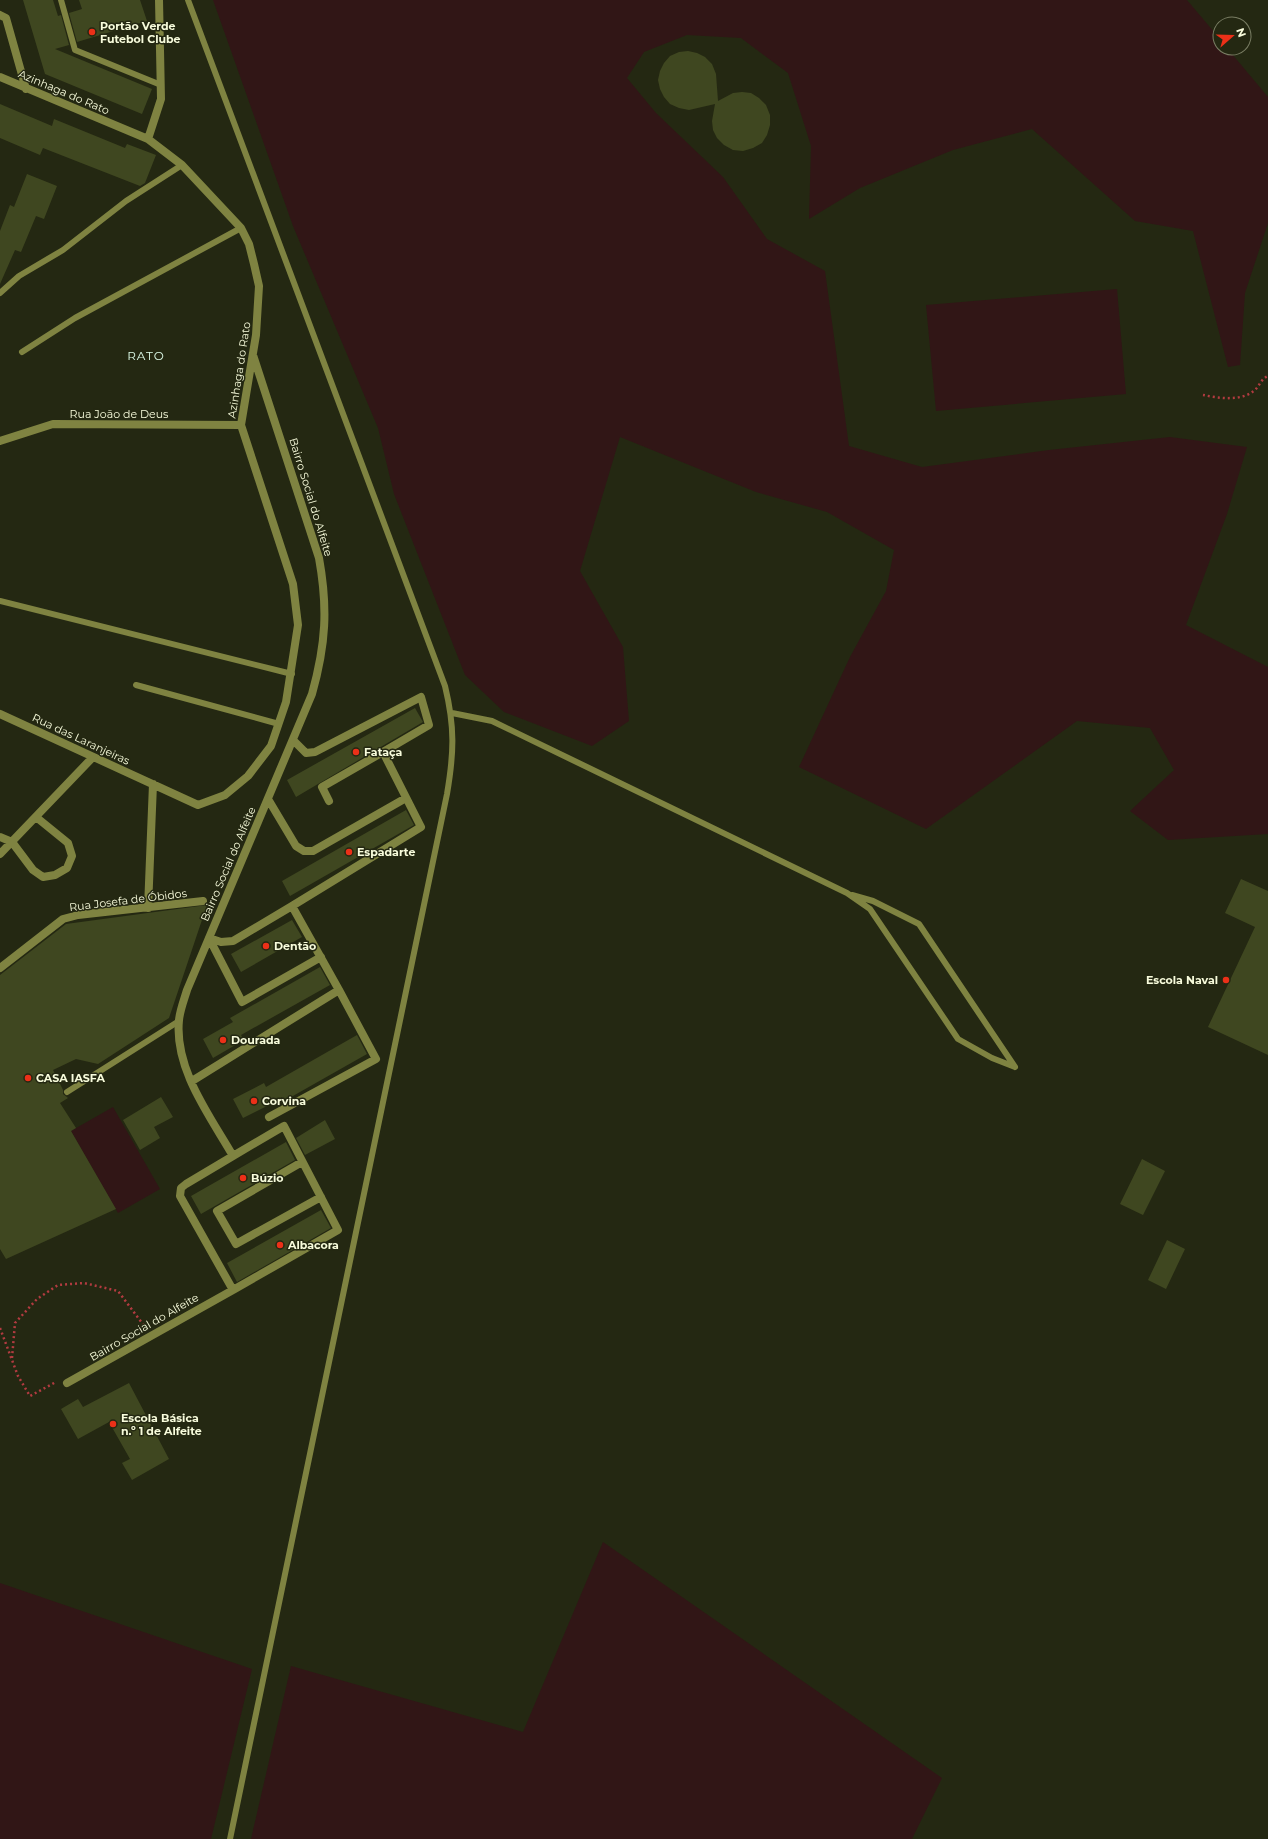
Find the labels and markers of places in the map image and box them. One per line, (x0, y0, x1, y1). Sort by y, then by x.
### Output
place label: Portão Verde Futebol Clube (100, 19, 181, 46)
marker: Portão Verde Futebol Clube (87, 27, 97, 37)
place label: Fataça (364, 745, 403, 759)
marker: Fataça (351, 747, 361, 757)
place label: Espadarte (357, 845, 415, 859)
marker: Espadarte (344, 847, 354, 857)
place label: Dentão (274, 939, 316, 953)
marker: Dentão (261, 941, 271, 951)
place label: Escola Naval (1146, 973, 1218, 987)
marker: Escola Naval (1221, 975, 1231, 985)
place label: Dourada (231, 1033, 281, 1047)
marker: Dourada (218, 1035, 228, 1045)
place label: CASA IASFA (36, 1071, 106, 1085)
marker: CASA IASFA (23, 1073, 33, 1083)
place label: Corvina (262, 1094, 306, 1108)
marker: Corvina (249, 1096, 259, 1106)
place label: Búzio (251, 1171, 283, 1185)
marker: Búzio (238, 1173, 248, 1183)
place label: Albacora (287, 1238, 339, 1252)
marker: Albacora (275, 1240, 285, 1250)
place label: Escola Básica n.º 1 de Alfeite (121, 1411, 202, 1438)
marker: Escola Básica n.º 1 de Alfeite (108, 1419, 118, 1429)

